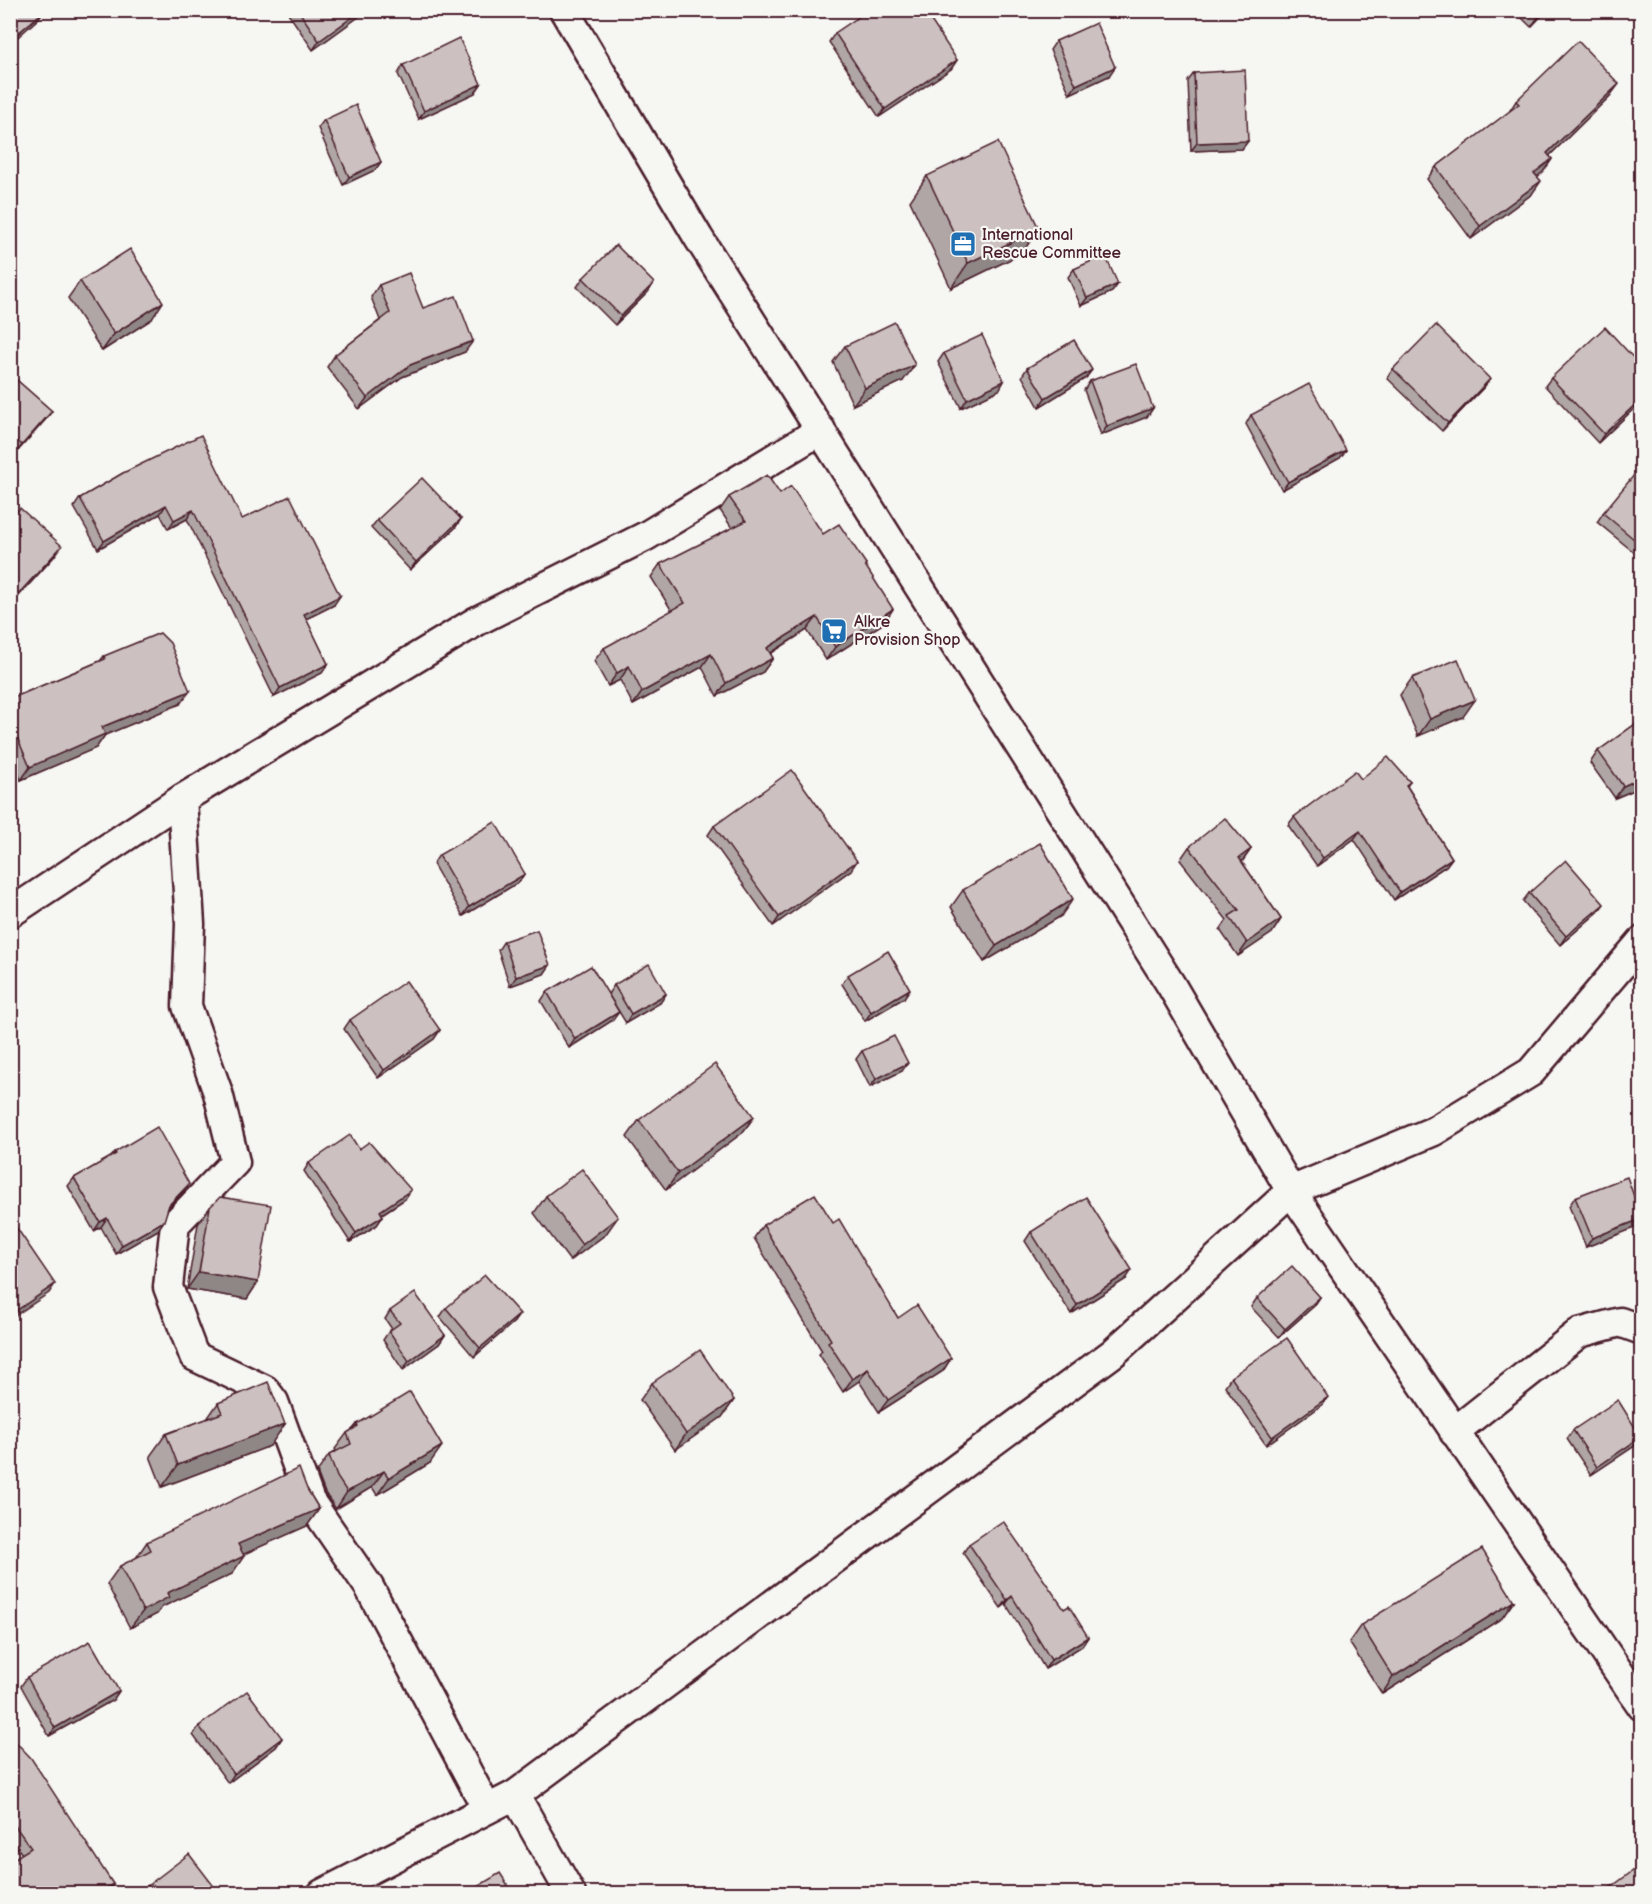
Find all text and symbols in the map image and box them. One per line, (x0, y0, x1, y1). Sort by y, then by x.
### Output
place label: International Rescue Committee (982, 226, 1122, 263)
office icon: International Rescue Committee (948, 229, 978, 259)
place label: Alkre Provision Shop (854, 613, 961, 650)
supermarket icon: Alkre Provision Shop (819, 616, 849, 646)

